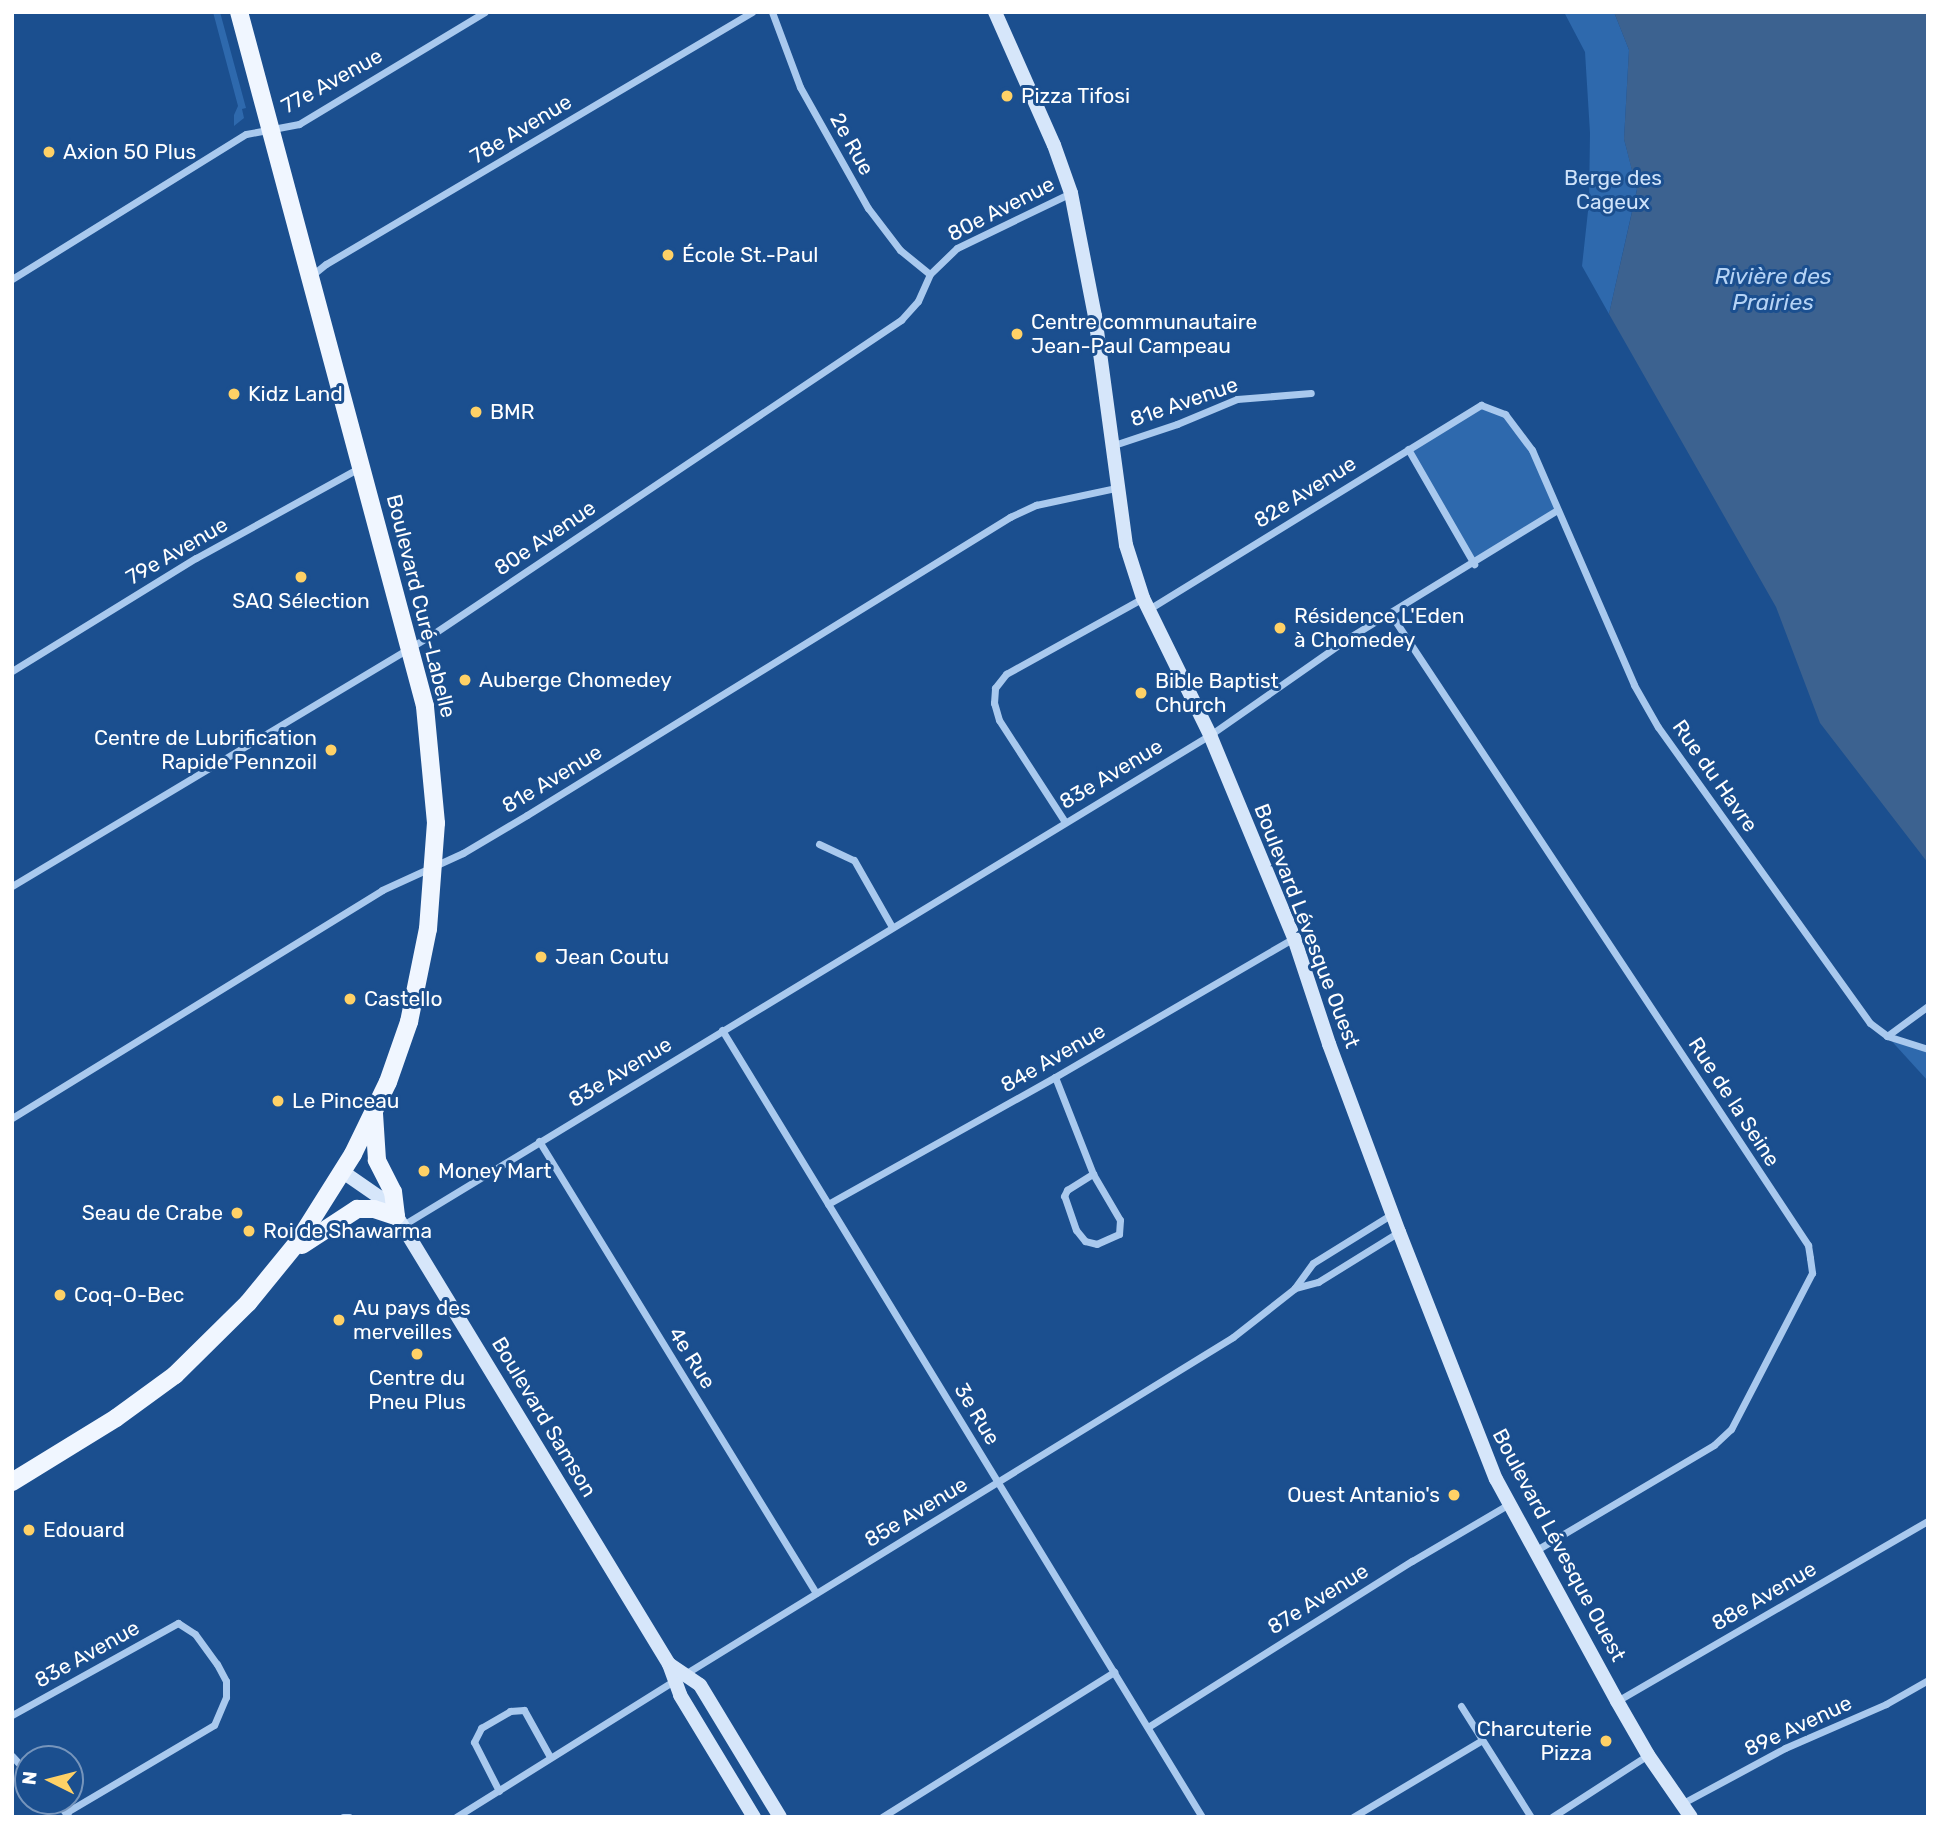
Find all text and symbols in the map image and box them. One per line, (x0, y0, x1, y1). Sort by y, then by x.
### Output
street label: 77e Avenue (277, 43, 387, 119)
place label: Pizza Tifosi (1021, 83, 1131, 109)
marker: Pizza Tifosi (999, 88, 1015, 104)
street label: 78e Avenue (465, 89, 577, 169)
street label: 2e Rue (825, 108, 879, 180)
place label: Axion 50 Plus (63, 139, 196, 165)
marker: Axion 50 Plus (41, 144, 57, 160)
park label: Berge des Cageux (1564, 165, 1662, 215)
street label: 80e Avenue (943, 171, 1059, 247)
place label: École St.-Paul (682, 242, 818, 268)
marker: École St.-Paul (660, 247, 676, 263)
water label: Rivière des Prairies (1714, 262, 1832, 316)
place label: Centre communautaire Jean-Paul Campeau (1031, 309, 1257, 359)
marker: Centre communautaire Jean-Paul Campeau (1009, 326, 1025, 342)
street label: 81e Avenue (1127, 372, 1241, 432)
place label: Kidz Land (248, 381, 343, 407)
marker: Kidz Land (226, 386, 242, 402)
place label: BMR (490, 399, 534, 425)
marker: BMR (468, 404, 484, 420)
street label: 82e Avenue (1249, 451, 1361, 533)
street label: Boulevard Curé-Labelle (381, 492, 461, 720)
street label: 80e Avenue (489, 495, 601, 581)
street label: 79e Avenue (121, 512, 233, 590)
marker: SAQ Sélection (293, 569, 309, 585)
place label: SAQ Sélection (232, 588, 370, 614)
place label: Résidence L'Eden à Chomedey (1294, 603, 1464, 653)
marker: Résidence L'Eden à Chomedey (1272, 620, 1288, 636)
place label: Auberge Chomedey (479, 667, 672, 693)
place label: Bible Baptist Church (1155, 668, 1279, 718)
marker: Auberge Chomedey (457, 672, 473, 688)
marker: Bible Baptist Church (1133, 685, 1149, 701)
street label: Rue du Havre (1667, 715, 1763, 837)
place label: Centre de Lubrification Rapide Pennzoil (94, 725, 317, 775)
street label: 83e Avenue (1055, 733, 1167, 815)
street label: 81e Avenue (497, 739, 607, 819)
marker: Centre de Lubrification Rapide Pennzoil (323, 742, 339, 758)
street label: Boulevard Lévesque Ouest (1249, 800, 1365, 1052)
place label: Jean Coutu (555, 944, 669, 970)
marker: Jean Coutu (533, 949, 549, 965)
place label: Castello (364, 986, 443, 1012)
marker: Castello (342, 991, 358, 1007)
street label: 84e Avenue (996, 1018, 1110, 1098)
street label: 83e Avenue (564, 1031, 676, 1113)
street label: Rue de la Seine (1683, 1033, 1785, 1171)
place label: Le Pinceau (292, 1088, 399, 1114)
marker: Le Pinceau (270, 1093, 286, 1109)
place label: Money Mart (438, 1158, 552, 1184)
marker: Money Mart (416, 1163, 432, 1179)
place label: Seau de Crabe (82, 1200, 223, 1226)
marker: Seau de Crabe (229, 1205, 245, 1221)
place label: Roi de Shawarma (263, 1218, 432, 1244)
marker: Roi de Shawarma (241, 1223, 257, 1239)
place label: Coq-O-Bec (74, 1282, 184, 1308)
marker: Coq-O-Bec (52, 1287, 68, 1303)
place label: Au pays des merveilles (353, 1295, 471, 1345)
marker: Au pays des merveilles (331, 1312, 347, 1328)
street label: 4e Rue (663, 1322, 721, 1394)
street label: Boulevard Samson (486, 1332, 602, 1502)
marker: Centre du Pneu Plus (409, 1346, 425, 1362)
place label: Centre du Pneu Plus (368, 1365, 466, 1415)
street label: 3e Rue (949, 1379, 1005, 1449)
street label: Boulevard Lévesque Ouest (1487, 1424, 1631, 1666)
street label: 85e Avenue (860, 1471, 972, 1553)
place label: Ouest Antanio's (1287, 1482, 1440, 1508)
marker: Ouest Antanio's (1446, 1487, 1462, 1503)
place label: Edouard (43, 1517, 125, 1543)
marker: Edouard (21, 1522, 37, 1538)
street label: 88e Avenue (1707, 1556, 1821, 1636)
street label: 87e Avenue (1263, 1558, 1373, 1640)
street label: 83e Avenue (30, 1615, 144, 1693)
street label: 89e Avenue (1740, 1690, 1856, 1762)
place label: Charcuterie Pizza (1477, 1716, 1592, 1766)
marker: Charcuterie Pizza (1598, 1733, 1614, 1749)
north arrow (14, 1745, 84, 1815)
text: N (17, 1770, 42, 1786)

